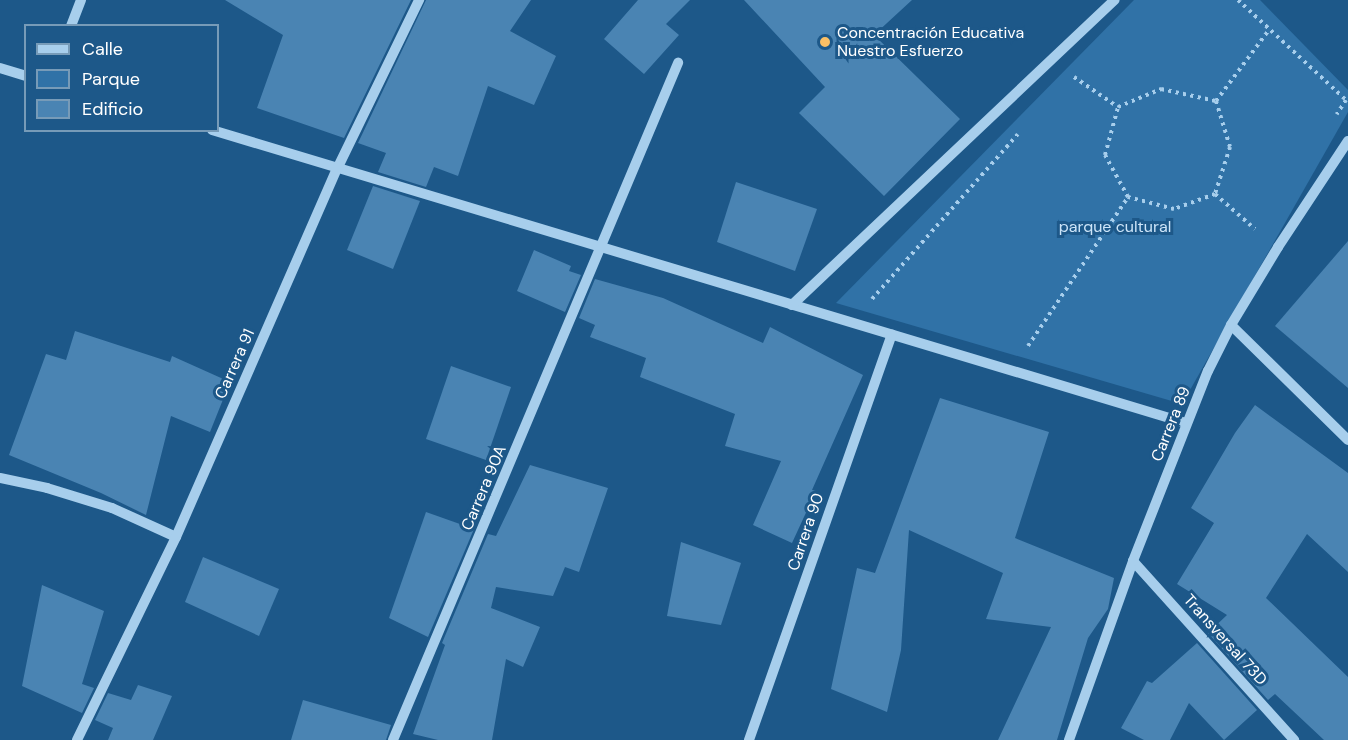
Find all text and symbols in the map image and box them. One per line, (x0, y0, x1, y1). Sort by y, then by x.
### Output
place label: Concentración Educativa Nuestro Esfuerzo (837, 23, 1024, 61)
legend (24, 24, 219, 132)
marker: Concentración Educativa Nuestro Esfuerzo (818, 35, 832, 49)
text: Calle (82, 37, 123, 61)
text: Parque (82, 67, 140, 91)
text: Edificio (82, 97, 143, 121)
park label: parque cultural (1059, 217, 1171, 237)
street label: Carrera 91 (211, 326, 259, 402)
street label: Carrera 89 (1147, 384, 1195, 464)
street label: Carrera 90A (457, 443, 511, 533)
street label: Carrera 90 (784, 491, 828, 573)
street label: Transversal 73D (1179, 591, 1271, 689)

